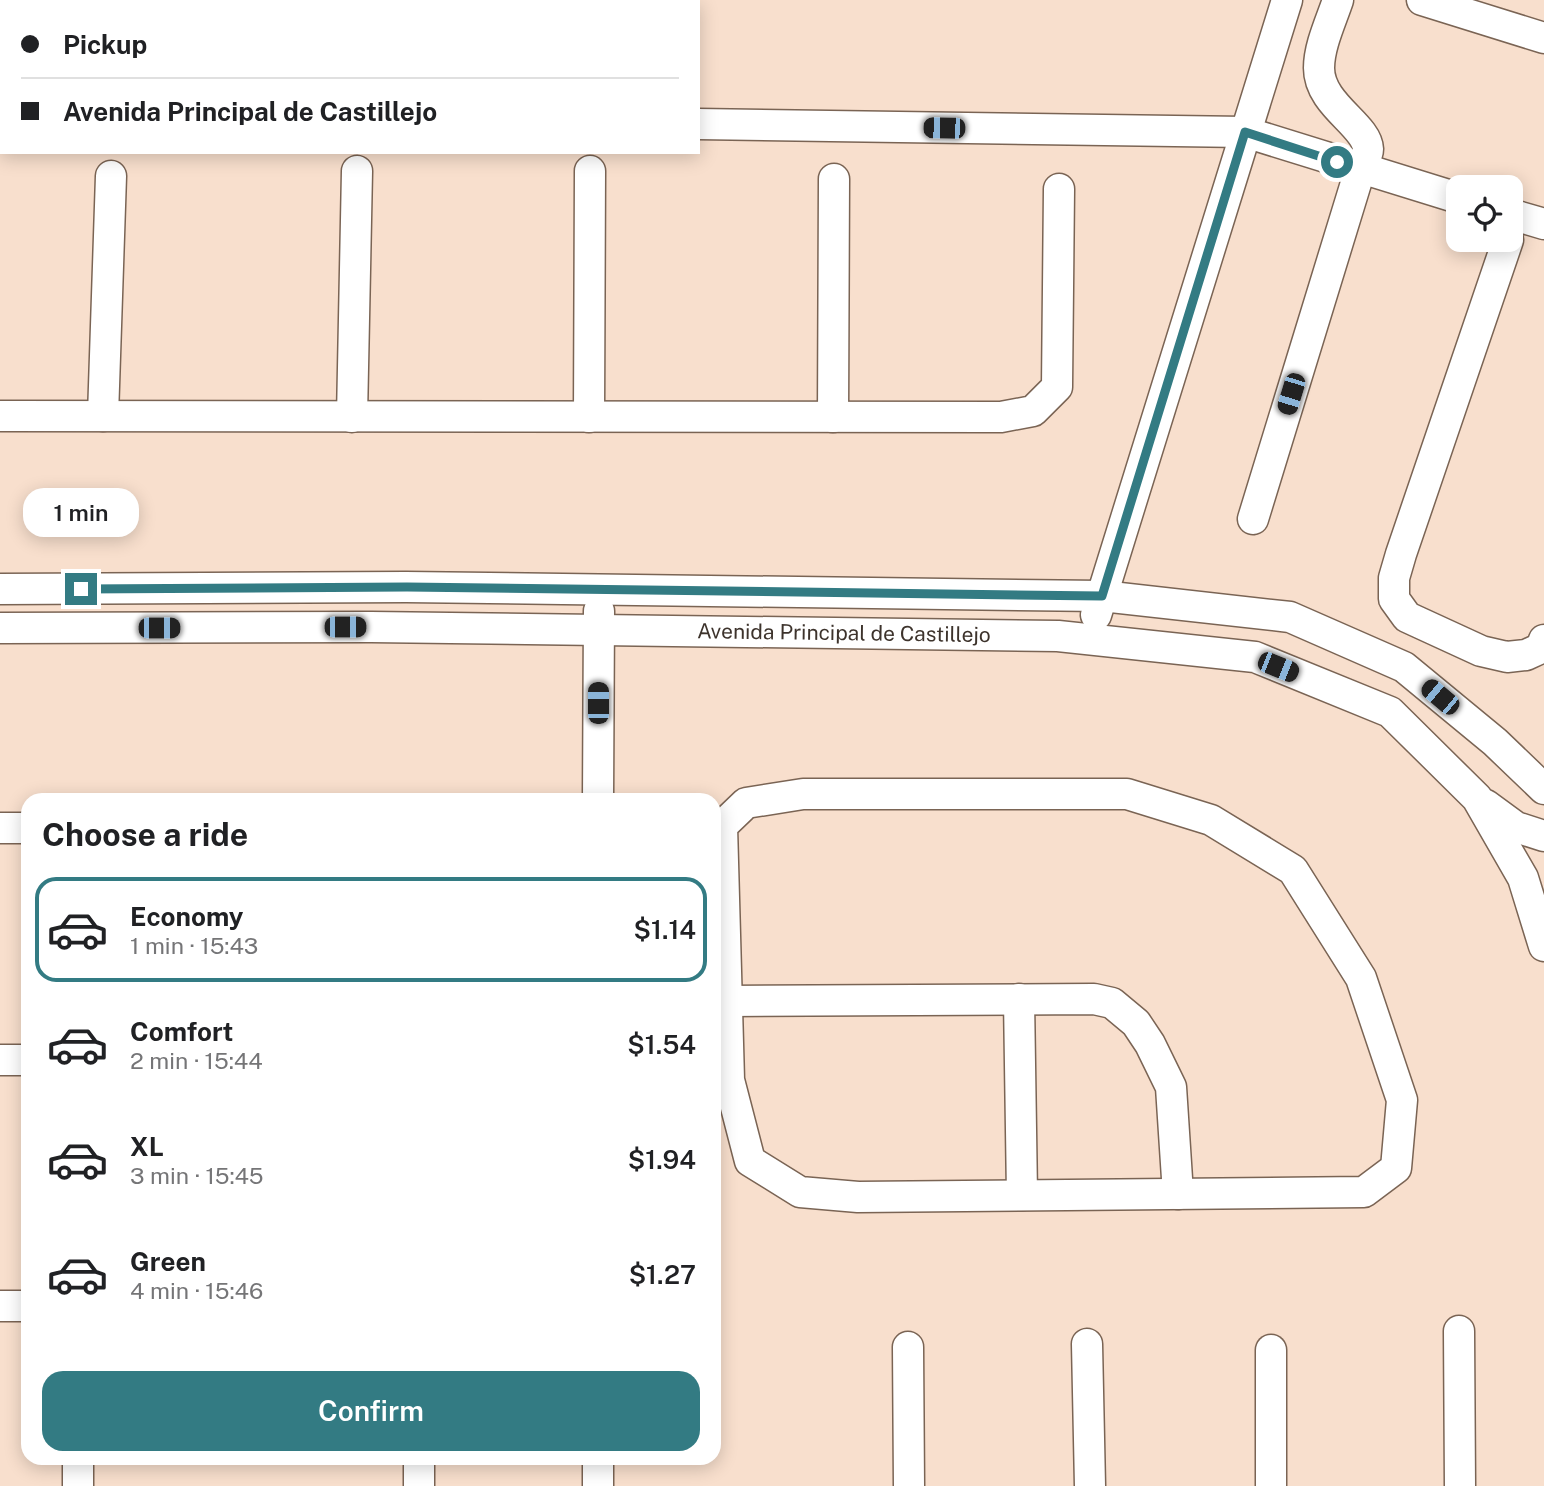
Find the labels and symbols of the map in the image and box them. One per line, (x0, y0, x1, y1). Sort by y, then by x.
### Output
car (923, 117, 966, 139)
route start (1321, 146, 1353, 178)
car (1275, 371, 1308, 417)
callout: 1 min (23, 488, 139, 536)
route end (65, 573, 97, 605)
car (325, 617, 367, 638)
car (139, 618, 181, 639)
street label: Avenida Principal de Castillejo (697, 618, 991, 647)
car (1255, 649, 1302, 685)
car (1418, 675, 1463, 719)
car (588, 682, 609, 724)

